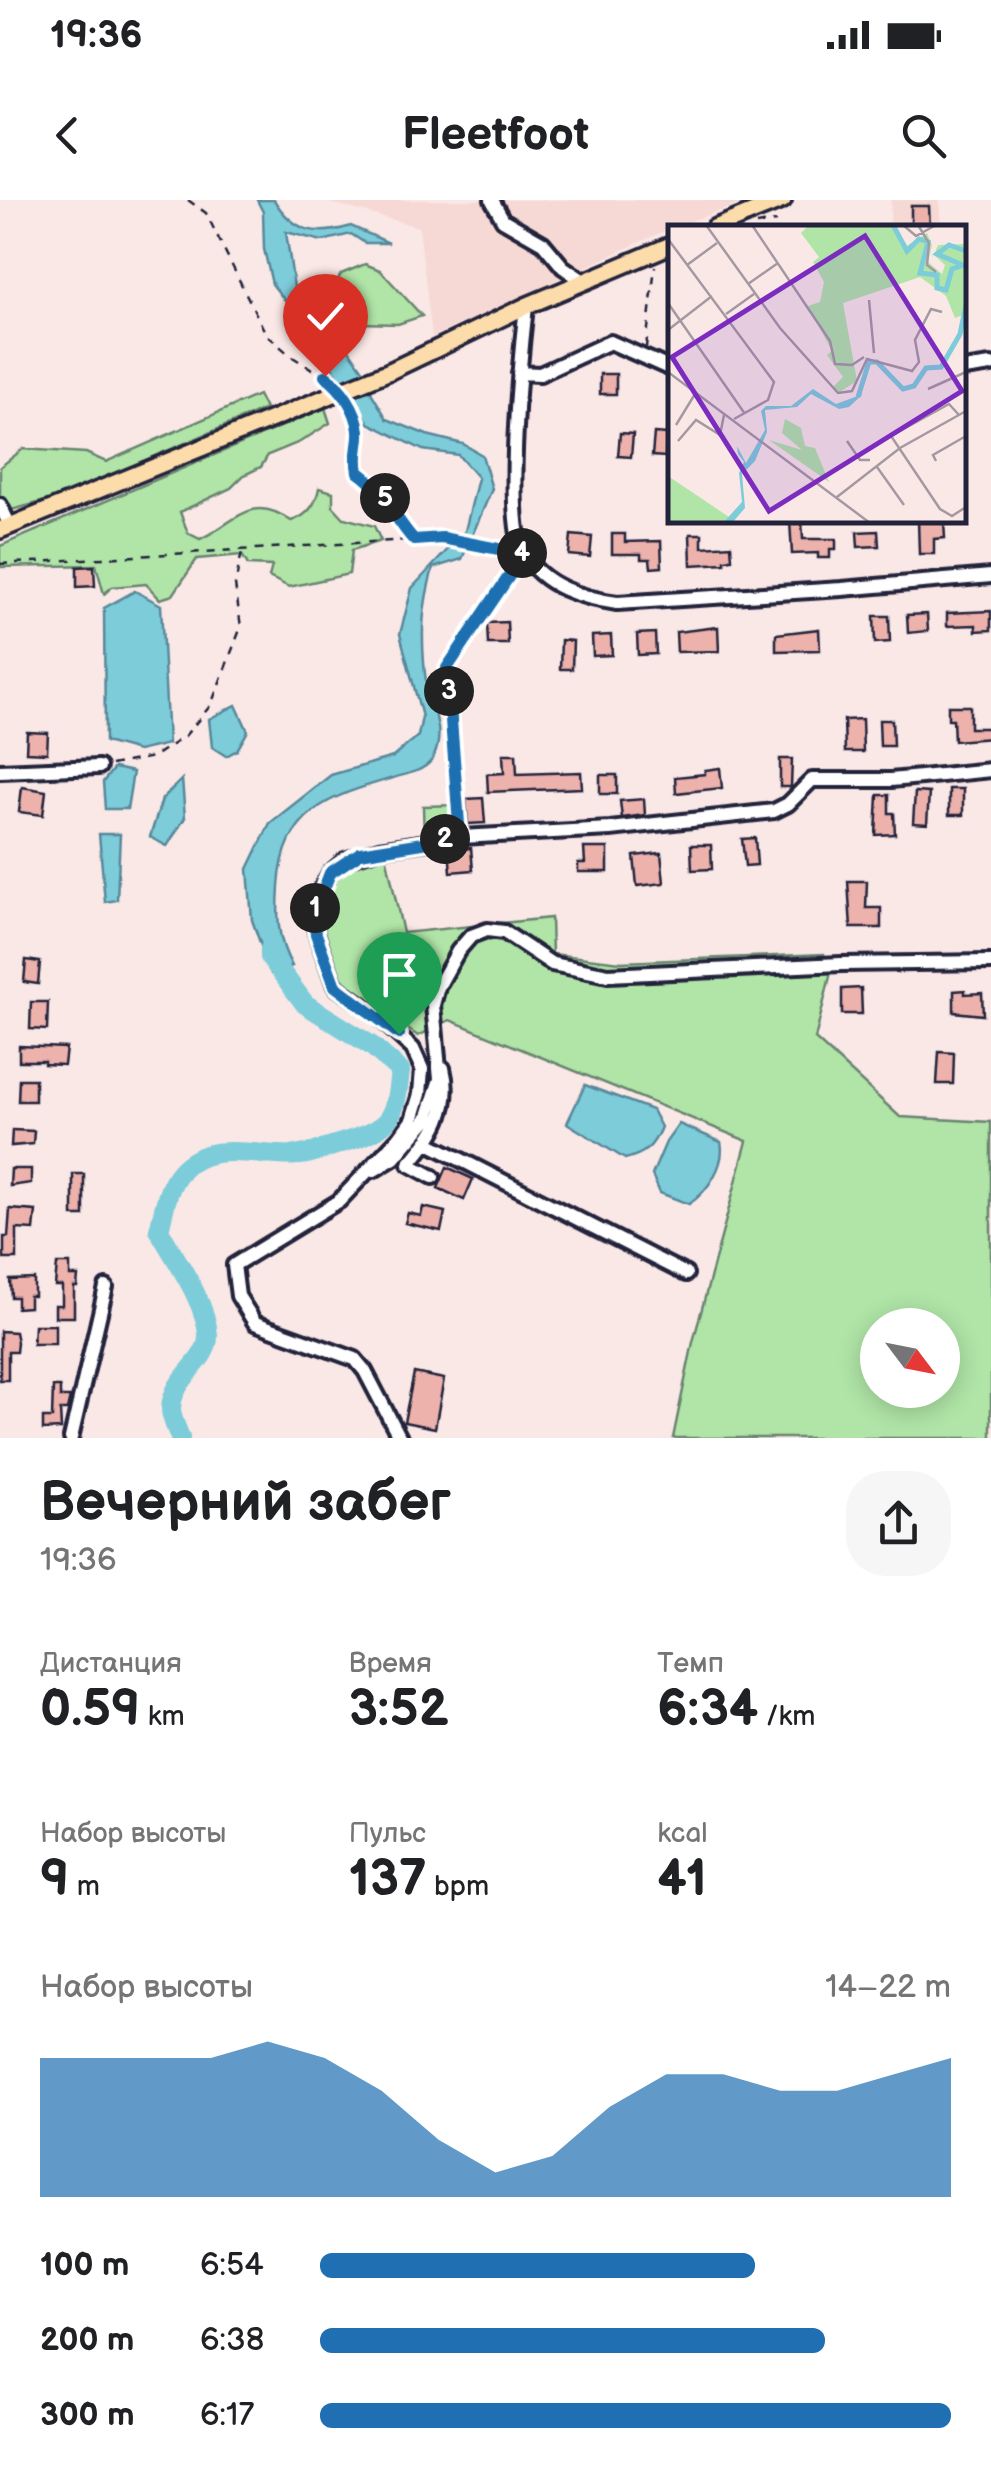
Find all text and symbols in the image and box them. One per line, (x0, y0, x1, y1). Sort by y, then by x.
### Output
text: 19:36 (50, 13, 143, 58)
icon: back (40, 108, 95, 163)
text: Fleetfoot (402, 108, 589, 163)
icon: search (896, 108, 951, 163)
inset map (668, 225, 966, 522)
pin (283, 274, 368, 377)
icon: check (298, 289, 353, 344)
pin: 5 (360, 473, 410, 523)
text: 5 (377, 481, 393, 514)
pin: 4 (497, 528, 547, 578)
text: 4 (514, 536, 530, 569)
pin: 3 (424, 666, 474, 716)
text: 3 (441, 674, 457, 707)
pin: 2 (420, 814, 470, 864)
text: 2 (437, 822, 453, 855)
pin: 1 (290, 883, 340, 933)
text: 1 (309, 891, 321, 924)
pin (357, 932, 442, 1035)
icon: arrive (372, 947, 427, 1002)
north arrow (860, 1308, 960, 1408)
map controls (860, 1308, 960, 1408)
text: Вечерний забег (40, 1470, 451, 1537)
button: share (846, 1471, 951, 1576)
text: 19:36 (40, 1541, 117, 1580)
text: Дистанция (40, 1647, 182, 1680)
text: Время (349, 1647, 432, 1680)
text: Темп (657, 1647, 724, 1680)
text: 0.59 (40, 1680, 140, 1740)
text: 3:52 (349, 1680, 449, 1740)
text: 6:34 (657, 1680, 758, 1740)
text: km (140, 1700, 185, 1733)
text: /km (758, 1700, 815, 1733)
text: Набор высоты (40, 1817, 226, 1850)
text: Пульс (349, 1817, 426, 1850)
text: kcal (657, 1817, 708, 1850)
text: 9 (40, 1850, 69, 1910)
text: 137 (349, 1850, 427, 1910)
text: 41 (657, 1850, 707, 1910)
text: m (69, 1870, 100, 1903)
text: bpm (427, 1870, 489, 1903)
text: Набор высоты (40, 1968, 253, 2007)
text: 14–22 m (825, 1968, 951, 2007)
text: 100 m (40, 2246, 129, 2285)
text: 6:54 (200, 2246, 264, 2285)
text: 200 m (40, 2321, 134, 2360)
text: 6:38 (200, 2321, 264, 2360)
text: 300 m (40, 2396, 135, 2435)
text: 6:17 (200, 2396, 254, 2435)

